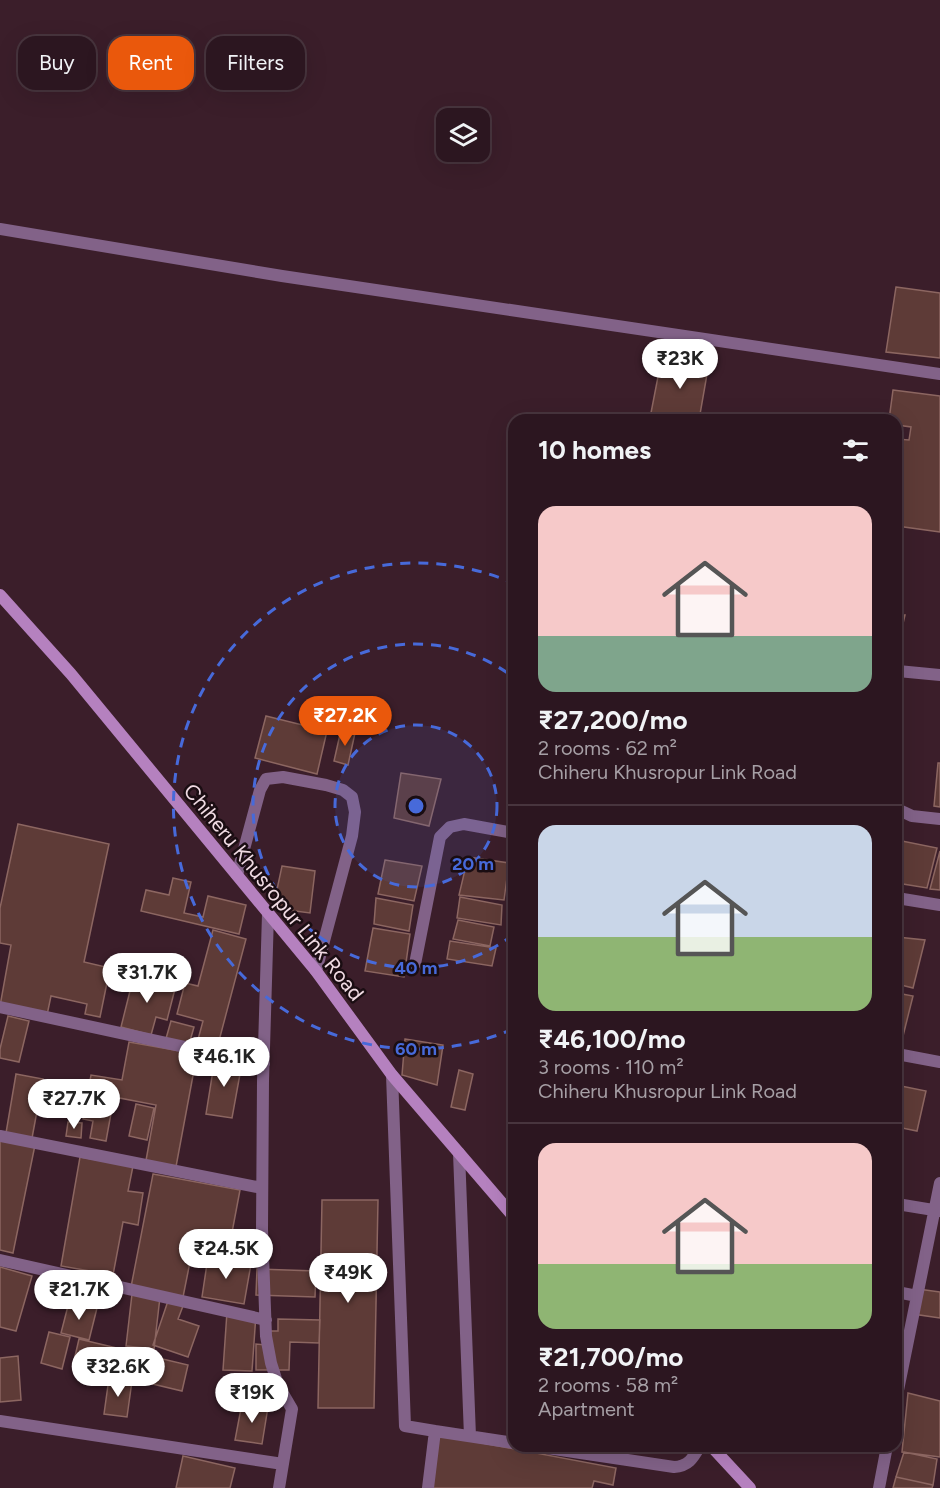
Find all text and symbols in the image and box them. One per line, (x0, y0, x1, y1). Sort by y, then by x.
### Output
chip: Buy (18, 36, 96, 90)
chip: Rent (108, 36, 194, 90)
chip: Filters (206, 36, 305, 90)
map controls (436, 108, 490, 162)
button: layers (436, 108, 490, 162)
pin: ₹23K (644, 339, 716, 390)
text: ₹23K (656, 346, 704, 370)
text: 10 homes (538, 434, 651, 466)
icon: filters (839, 434, 872, 467)
icon: home (651, 545, 759, 653)
pin: ₹27.2K (296, 696, 394, 747)
text: ₹27.2K (313, 703, 377, 727)
text: ₹27,200/mo (538, 704, 688, 736)
text: 2 rooms · 62 m² (538, 736, 677, 760)
text: Chiheru Khusropur Link Road (538, 760, 797, 784)
street label: Chiheru Khusropur Link Road (179, 778, 369, 1006)
centre of rings (406, 796, 426, 816)
text: 20 m (452, 853, 494, 875)
icon: home (651, 864, 759, 972)
pin: ₹31.7K (98, 953, 196, 1004)
text: 40 m (394, 957, 438, 979)
text: ₹31.7K (117, 960, 177, 984)
text: ₹46,100/mo (538, 1023, 686, 1055)
pin: ₹46.1K (175, 1037, 273, 1088)
text: 60 m (395, 1038, 437, 1060)
text: ₹46.1K (193, 1044, 255, 1068)
text: 3 rooms · 110 m² (538, 1055, 684, 1079)
pin: ₹27.7K (25, 1079, 123, 1130)
text: Chiheru Khusropur Link Road (538, 1079, 797, 1103)
text: ₹27.7K (42, 1086, 106, 1110)
icon: home (651, 1182, 759, 1290)
pin: ₹24.5K (177, 1229, 275, 1280)
text: ₹24.5K (193, 1236, 259, 1260)
pin: ₹49K (312, 1253, 384, 1304)
text: ₹49K (323, 1260, 373, 1284)
pin: ₹21.7K (30, 1270, 128, 1321)
text: ₹21.7K (48, 1277, 110, 1301)
text: ₹21,700/mo (538, 1341, 683, 1373)
pin: ₹32.6K (69, 1347, 167, 1398)
text: ₹32.6K (86, 1354, 150, 1378)
pin: ₹19K (216, 1373, 288, 1424)
text: 2 rooms · 58 m² (538, 1373, 678, 1397)
text: ₹19K (229, 1380, 275, 1404)
text: Apartment (538, 1397, 635, 1421)

